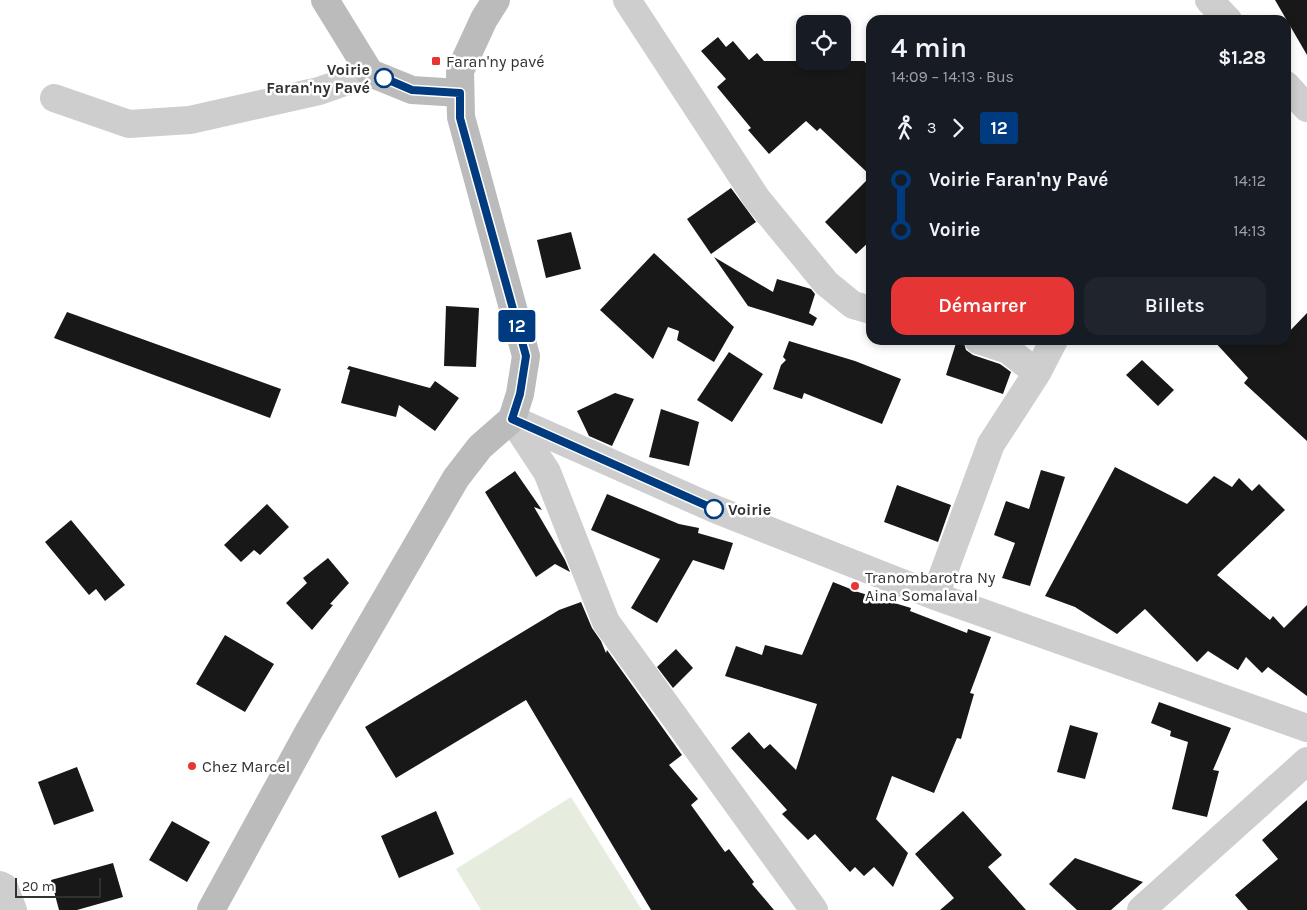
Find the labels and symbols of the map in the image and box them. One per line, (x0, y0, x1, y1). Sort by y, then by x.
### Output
place label: Faran'ny pavé (446, 52, 545, 71)
marker: Faran'ny pavé (430, 55, 442, 67)
place label: Voirie Faran'ny Pavé (266, 60, 370, 97)
marker: Voirie Faran'ny Pavé (374, 68, 394, 88)
line badge: 12 (494, 310, 540, 342)
marker: Voirie (704, 499, 724, 519)
place label: Voirie (728, 500, 771, 519)
place label: Tranombarotra Ny Aina Somalaval (865, 568, 996, 605)
marker: Tranombarotra Ny Aina Somalaval (849, 580, 861, 592)
place label: Chez Marcel (202, 757, 290, 776)
marker: Chez Marcel (186, 760, 198, 772)
scale bar (15, 875, 101, 898)

